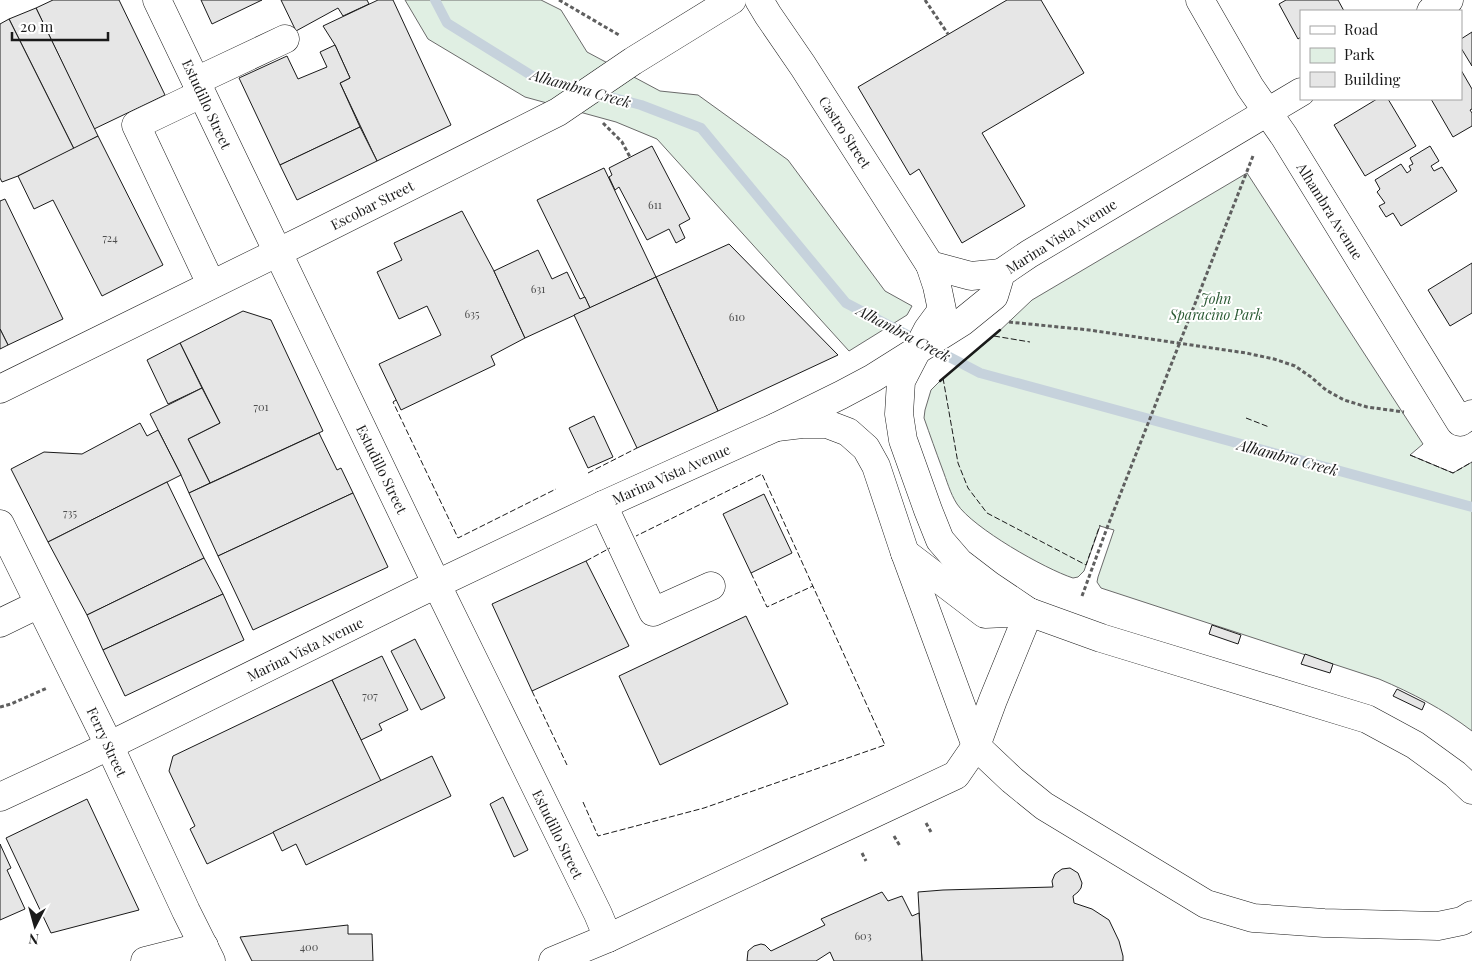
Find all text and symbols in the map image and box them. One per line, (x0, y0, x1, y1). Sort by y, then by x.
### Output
scale bar (12, 10, 109, 42)
legend (1300, 10, 1462, 100)
text: 20 m (20, 16, 54, 36)
text: Road (1344, 19, 1378, 39)
text: Park (1344, 44, 1376, 64)
street label: Estudillo Street (178, 56, 236, 153)
water label: Alhambra Creek (527, 64, 634, 112)
text: Building (1344, 69, 1401, 89)
street label: Castro Street (815, 92, 876, 173)
street label: Alhambra Avenue (1292, 158, 1367, 263)
street label: Escobar Street (327, 175, 418, 234)
street label: Marina Vista Avenue (1002, 194, 1120, 278)
house number: 611 (648, 197, 662, 212)
house number: 724 (102, 230, 118, 245)
house number: 631 (531, 281, 545, 296)
park label: John Sparacino Park (1168, 289, 1263, 324)
water label: Alhambra Creek (852, 299, 955, 366)
house number: 635 (464, 306, 480, 321)
house number: 610 (729, 309, 746, 324)
house number: 701 (253, 399, 269, 414)
street label: Estudillo Street (352, 421, 412, 518)
water label: Alhambra Creek (1233, 433, 1341, 480)
street label: Marina Vista Avenue (609, 439, 733, 509)
house number: 735 (63, 505, 77, 520)
street label: Marina Vista Avenue (244, 613, 366, 685)
house number: 707 (362, 688, 378, 703)
street label: Ferry Street (83, 704, 132, 781)
street label: Estudillo Street (528, 786, 588, 883)
north arrow (10, 901, 60, 951)
house number: 603 (854, 928, 872, 943)
text: N (28, 929, 40, 949)
house number: 400 (300, 939, 319, 954)

